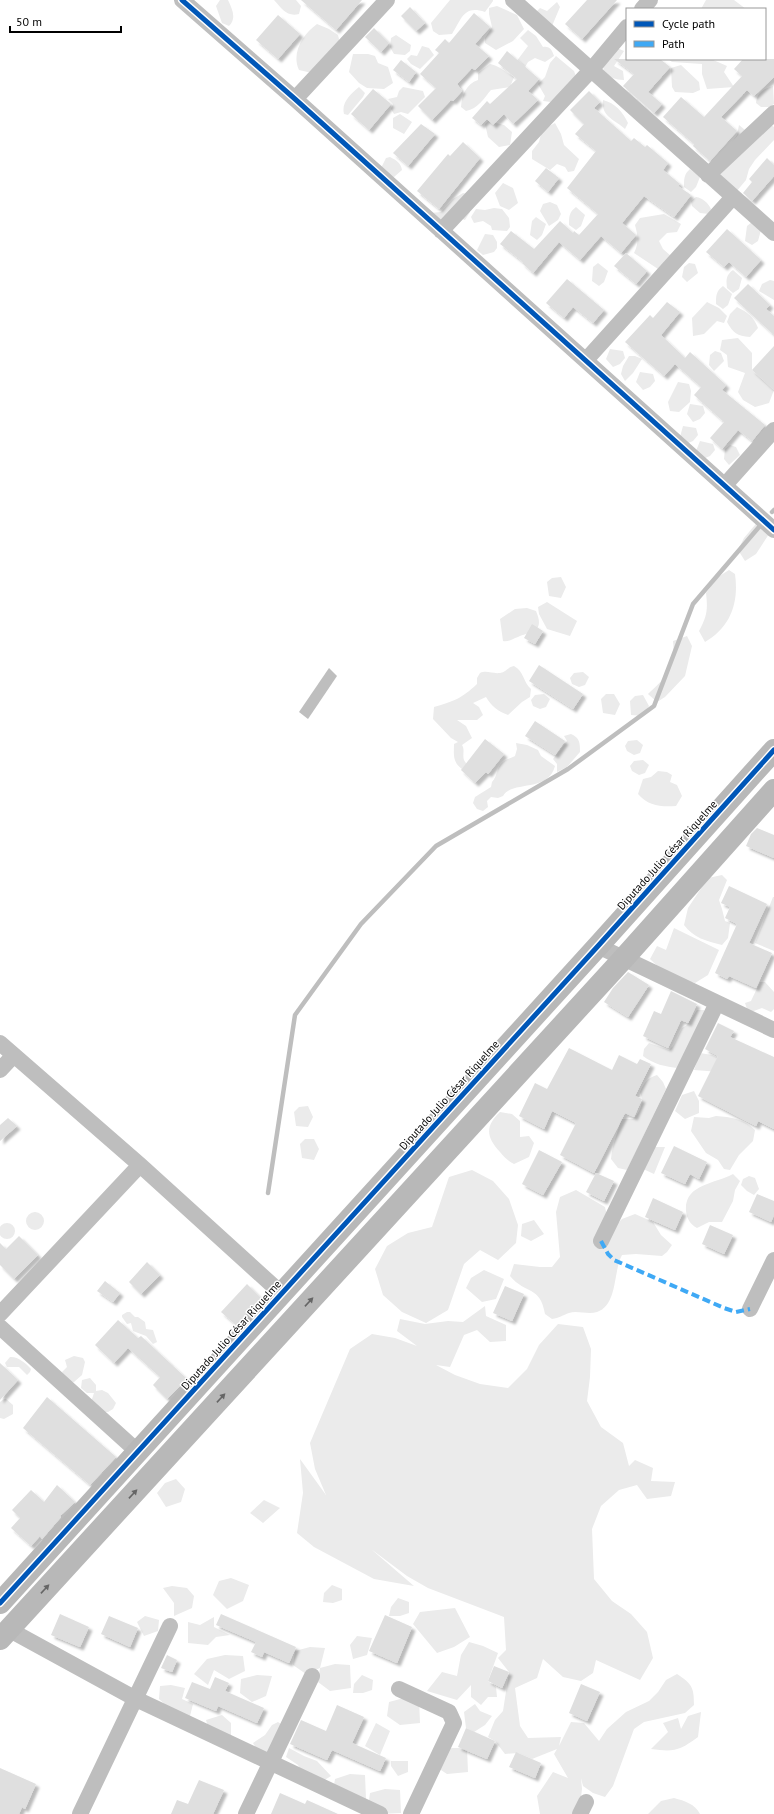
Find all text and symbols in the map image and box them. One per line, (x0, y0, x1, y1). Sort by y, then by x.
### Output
scale bar (10, 8, 121, 34)
legend (626, 8, 766, 60)
text: 50 m (16, 14, 42, 29)
text: Cycle path (662, 16, 715, 31)
text: Path (662, 36, 685, 51)
street label: Diputado Julio César Riquelme (614, 797, 720, 913)
street label: Diputado Julio César Riquelme (396, 1037, 502, 1153)
street label: Diputado Julio César Riquelme (178, 1277, 284, 1393)
one-way arrow (304, 1297, 314, 1307)
one-way arrow (216, 1393, 226, 1403)
one-way arrow (128, 1489, 137, 1498)
one-way arrow (41, 1584, 50, 1595)

